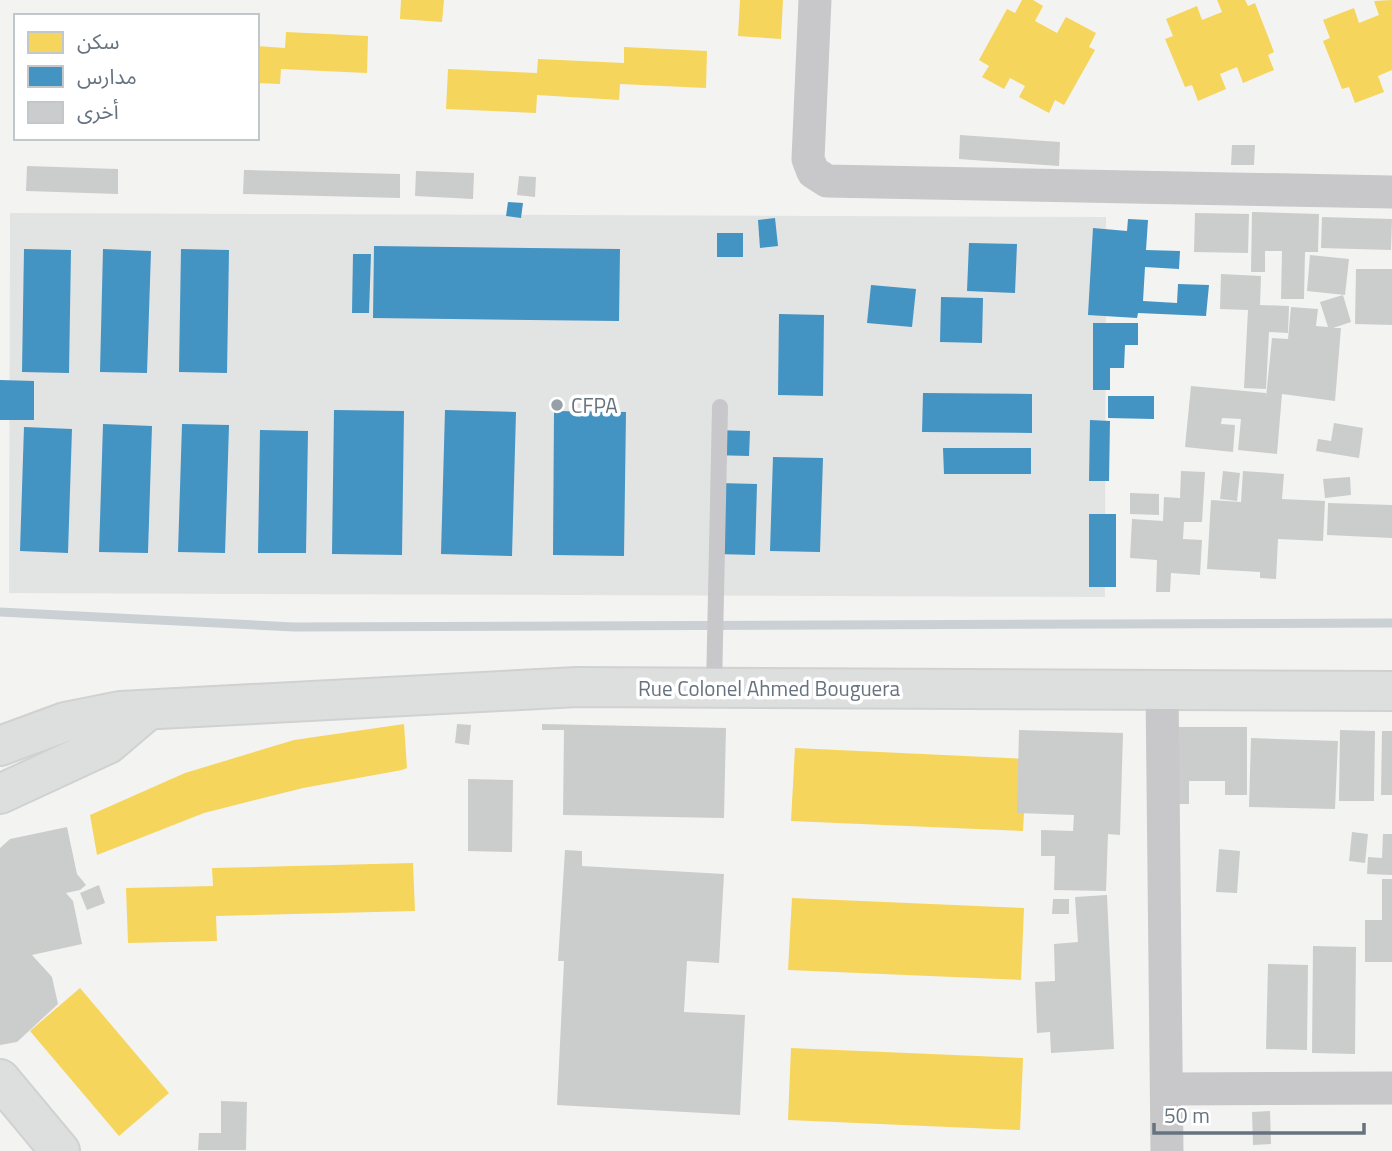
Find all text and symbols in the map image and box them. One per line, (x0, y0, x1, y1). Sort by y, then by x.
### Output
legend (14, 14, 259, 140)
text: سكن (77, 25, 119, 57)
text: مدارس (77, 60, 137, 92)
text: أخرى (77, 95, 119, 127)
place label: CFPA (571, 389, 618, 421)
marker: CFPA (549, 397, 565, 413)
street label: Rue Colonel Ahmed Bouguera (638, 672, 900, 704)
scale bar (1154, 1092, 1364, 1136)
text: 50 m (1164, 1099, 1210, 1131)

